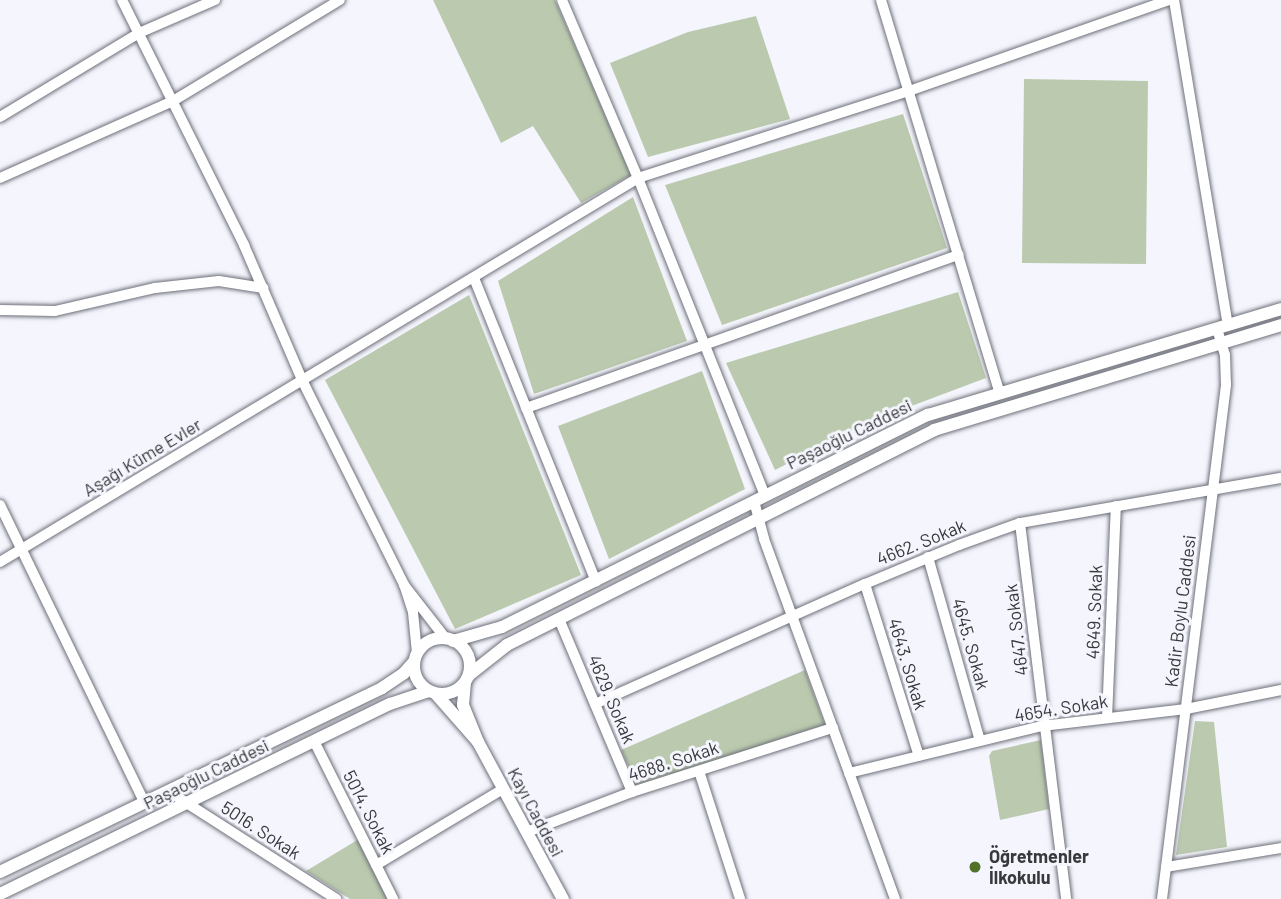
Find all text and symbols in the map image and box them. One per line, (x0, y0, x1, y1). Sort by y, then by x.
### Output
street label: Paşaoğlu Caddesi (783, 394, 915, 474)
street label: Aşağı Küme Evler (79, 413, 205, 501)
street label: 4662. Sokak (873, 514, 969, 570)
street label: Kadir Boylu Caddesi (1160, 533, 1200, 689)
street label: 4649. Sokak (1082, 564, 1106, 660)
street label: 4647. Sokak (1000, 583, 1032, 677)
street label: 4645. Sokak (948, 596, 994, 692)
street label: 4643. Sokak (884, 616, 932, 712)
street label: 4629. Sokak (584, 651, 640, 747)
street label: 4654. Sokak (1013, 690, 1109, 726)
street label: Paşaoğlu Caddesi (140, 734, 272, 814)
street label: 4688. Sokak (625, 736, 721, 786)
street label: Kayı Caddesi (503, 764, 569, 860)
street label: 5014. Sokak (339, 766, 399, 858)
street label: 5016. Sokak (217, 796, 305, 864)
place label: Öğretmenler İlkokulu (989, 846, 1089, 888)
marker: Öğretmenler İlkokulu (967, 859, 983, 875)

